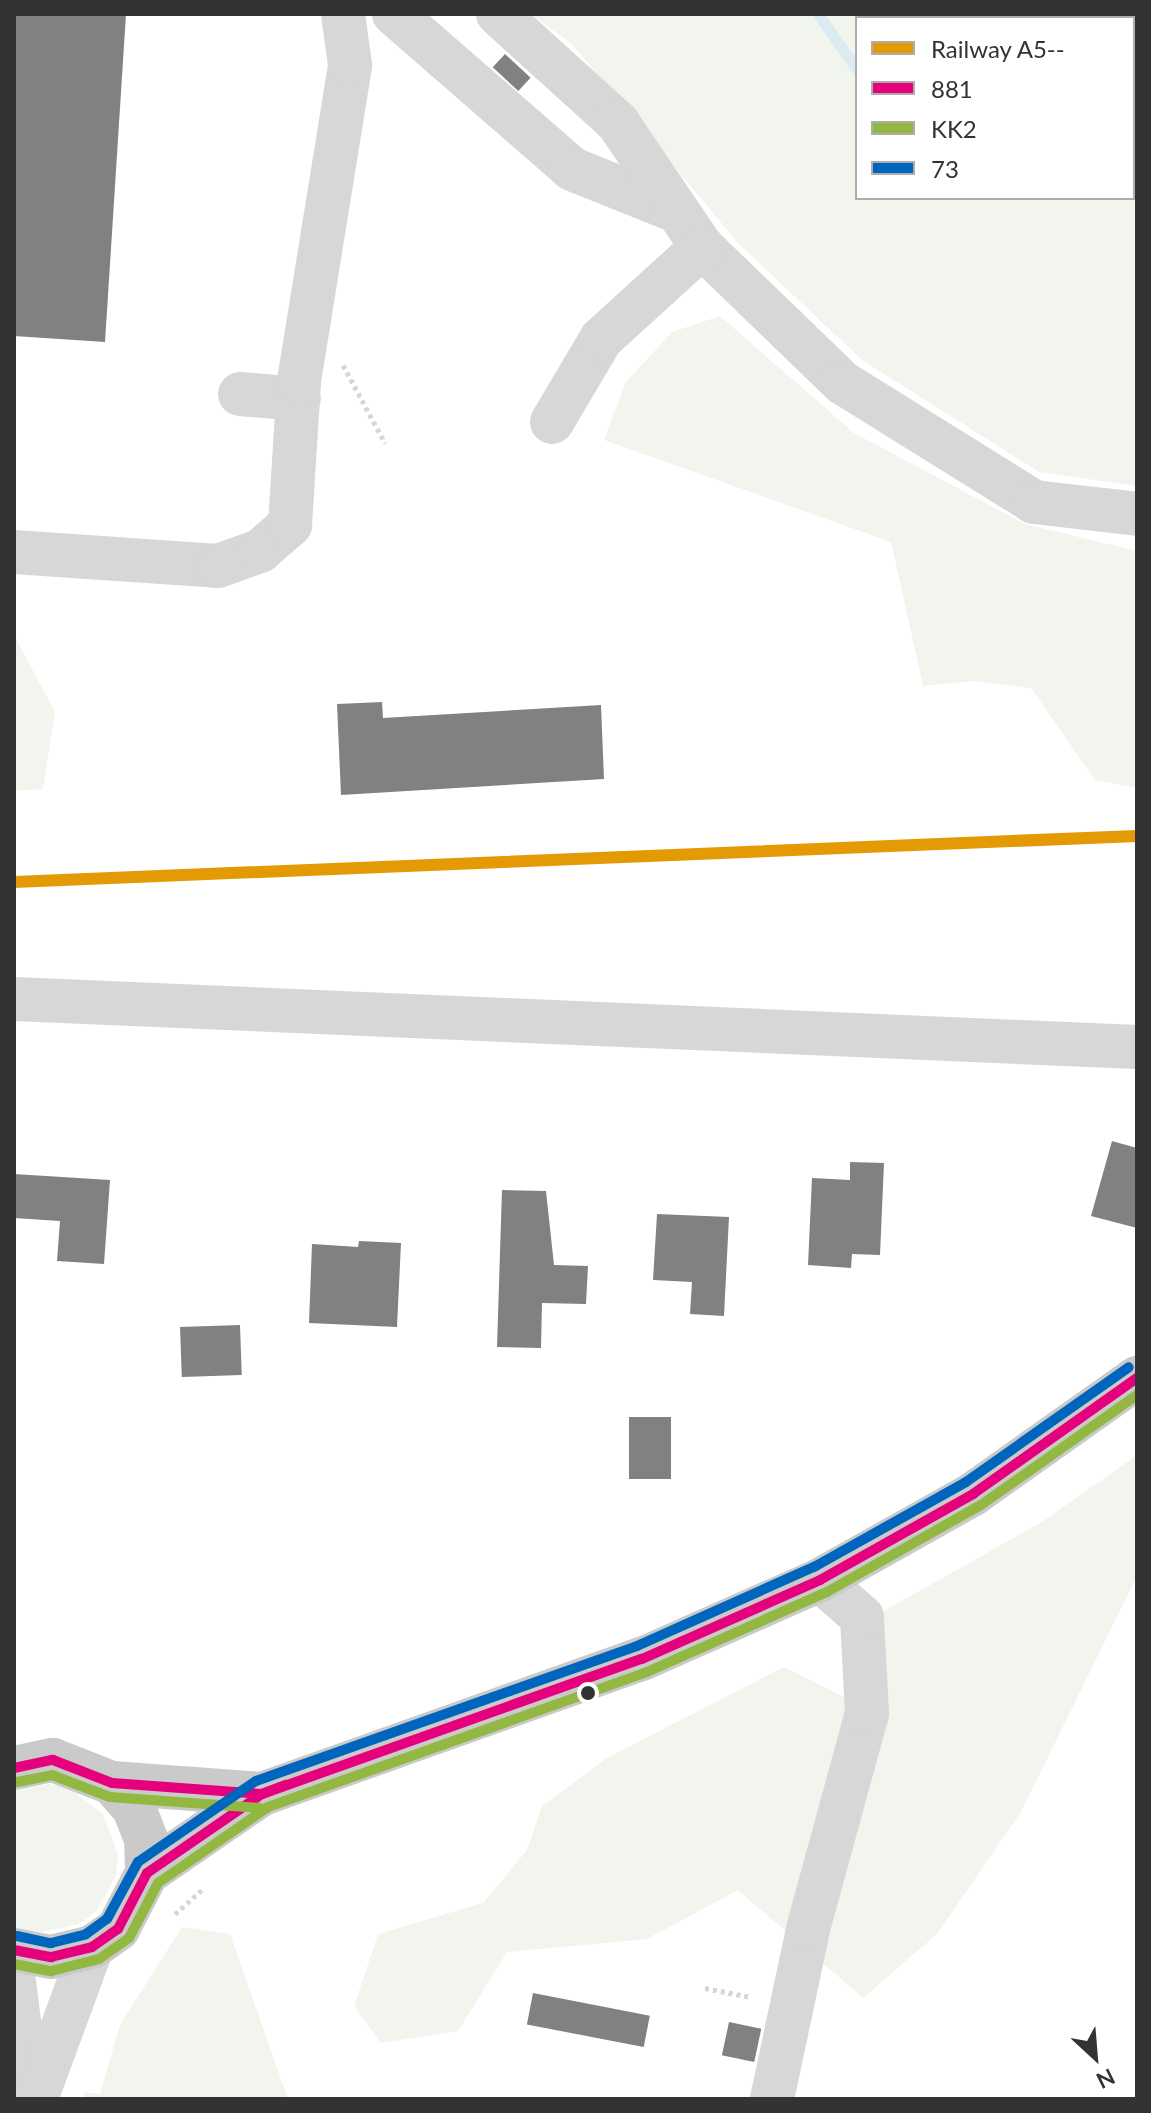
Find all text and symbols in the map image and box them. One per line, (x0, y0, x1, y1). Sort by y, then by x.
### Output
legend (855, 16, 1135, 200)
text: Railway A5-- (931, 34, 1065, 63)
text: 881 (931, 74, 973, 103)
text: KK2 (931, 114, 977, 143)
text: 73 (931, 154, 959, 183)
unlabelled marker (580, 1685, 596, 1701)
north arrow (1055, 2017, 1135, 2097)
text: N (1092, 2063, 1119, 2095)

